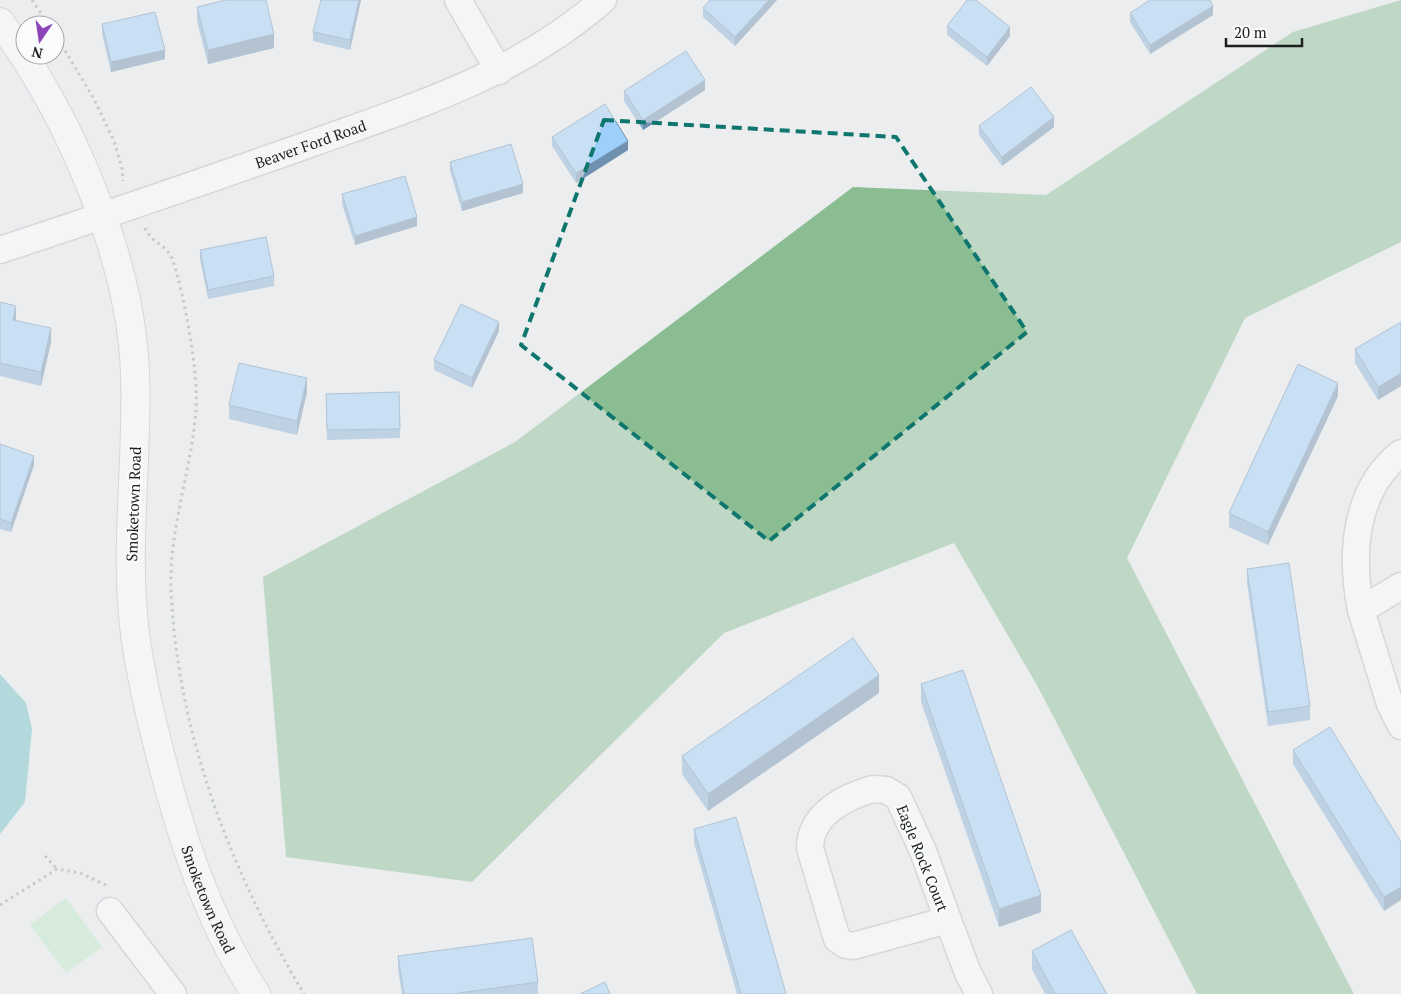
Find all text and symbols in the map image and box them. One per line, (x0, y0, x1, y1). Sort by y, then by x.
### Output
north arrow (15, 15, 65, 65)
scale bar (1226, 15, 1302, 47)
text: 20 m (1234, 22, 1267, 42)
text: N (29, 43, 44, 64)
street label: Beaver Ford Road (252, 115, 369, 173)
street label: Smoketown Road (121, 446, 145, 562)
street label: Eagle Rock Court (892, 802, 954, 915)
street label: Smoketown Road (177, 843, 240, 956)

